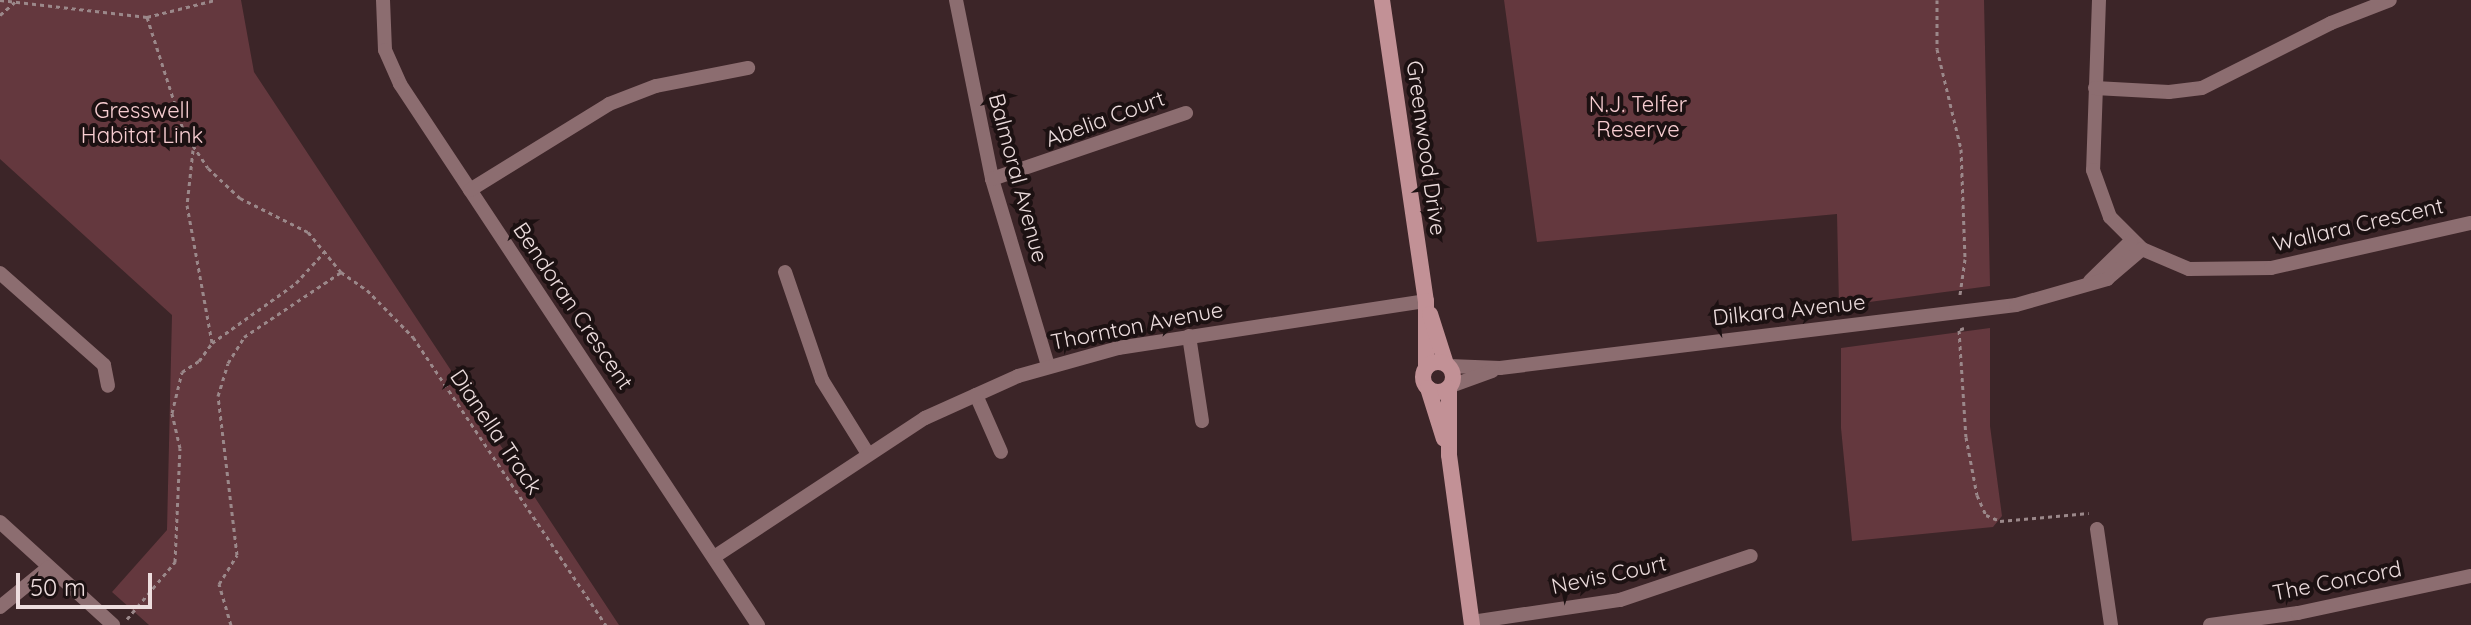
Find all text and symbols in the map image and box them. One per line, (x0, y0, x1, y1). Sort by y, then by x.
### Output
street label: Greenwood Drive (1401, 59, 1451, 237)
street label: Abelia Court (1042, 85, 1168, 153)
street label: Balmoral Avenue (983, 91, 1053, 265)
park label: N.J. Telfer Reserve (1589, 91, 1687, 142)
park label: Gresswell Habitat Link (81, 97, 203, 148)
street label: Wallara Crescent (2270, 193, 2446, 257)
street label: Bendoran Crescent (507, 218, 639, 394)
street label: Dilkara Avenue (1711, 289, 1867, 331)
street label: Thornton Avenue (1049, 296, 1225, 356)
street label: Dianella Track (444, 364, 548, 500)
street label: Nevis Court (1549, 550, 1669, 600)
street label: The Concord (2270, 556, 2404, 606)
scale bar (20, 557, 156, 607)
text: 50 m (30, 572, 86, 602)

